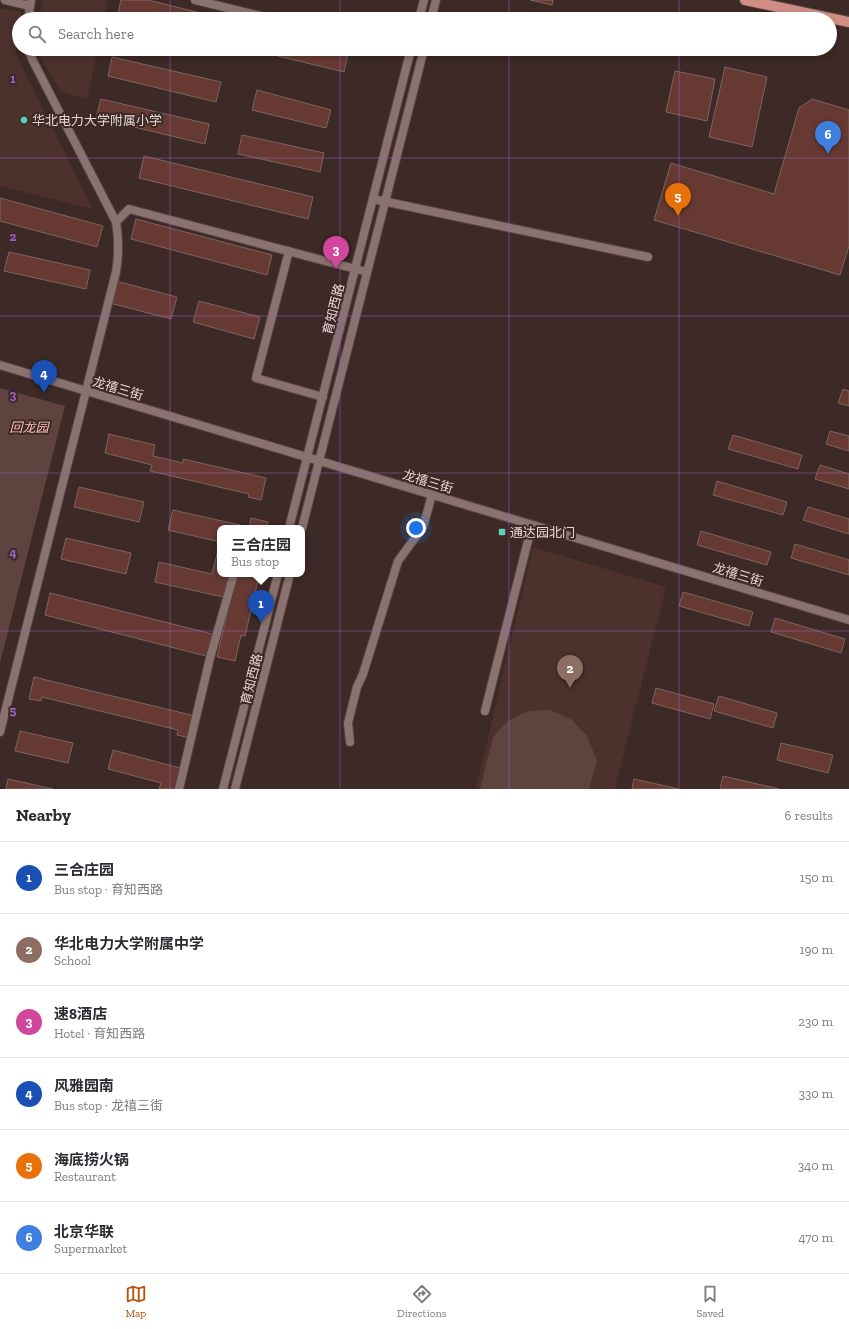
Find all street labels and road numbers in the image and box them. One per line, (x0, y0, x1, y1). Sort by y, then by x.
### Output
street label: 育知西路 (320, 282, 347, 336)
street label: 龙禧三街 (91, 374, 145, 403)
street label: 龙禧三街 (401, 467, 455, 496)
street label: 龙禧三街 (711, 560, 765, 589)
street label: 育知西路 (238, 652, 265, 706)

